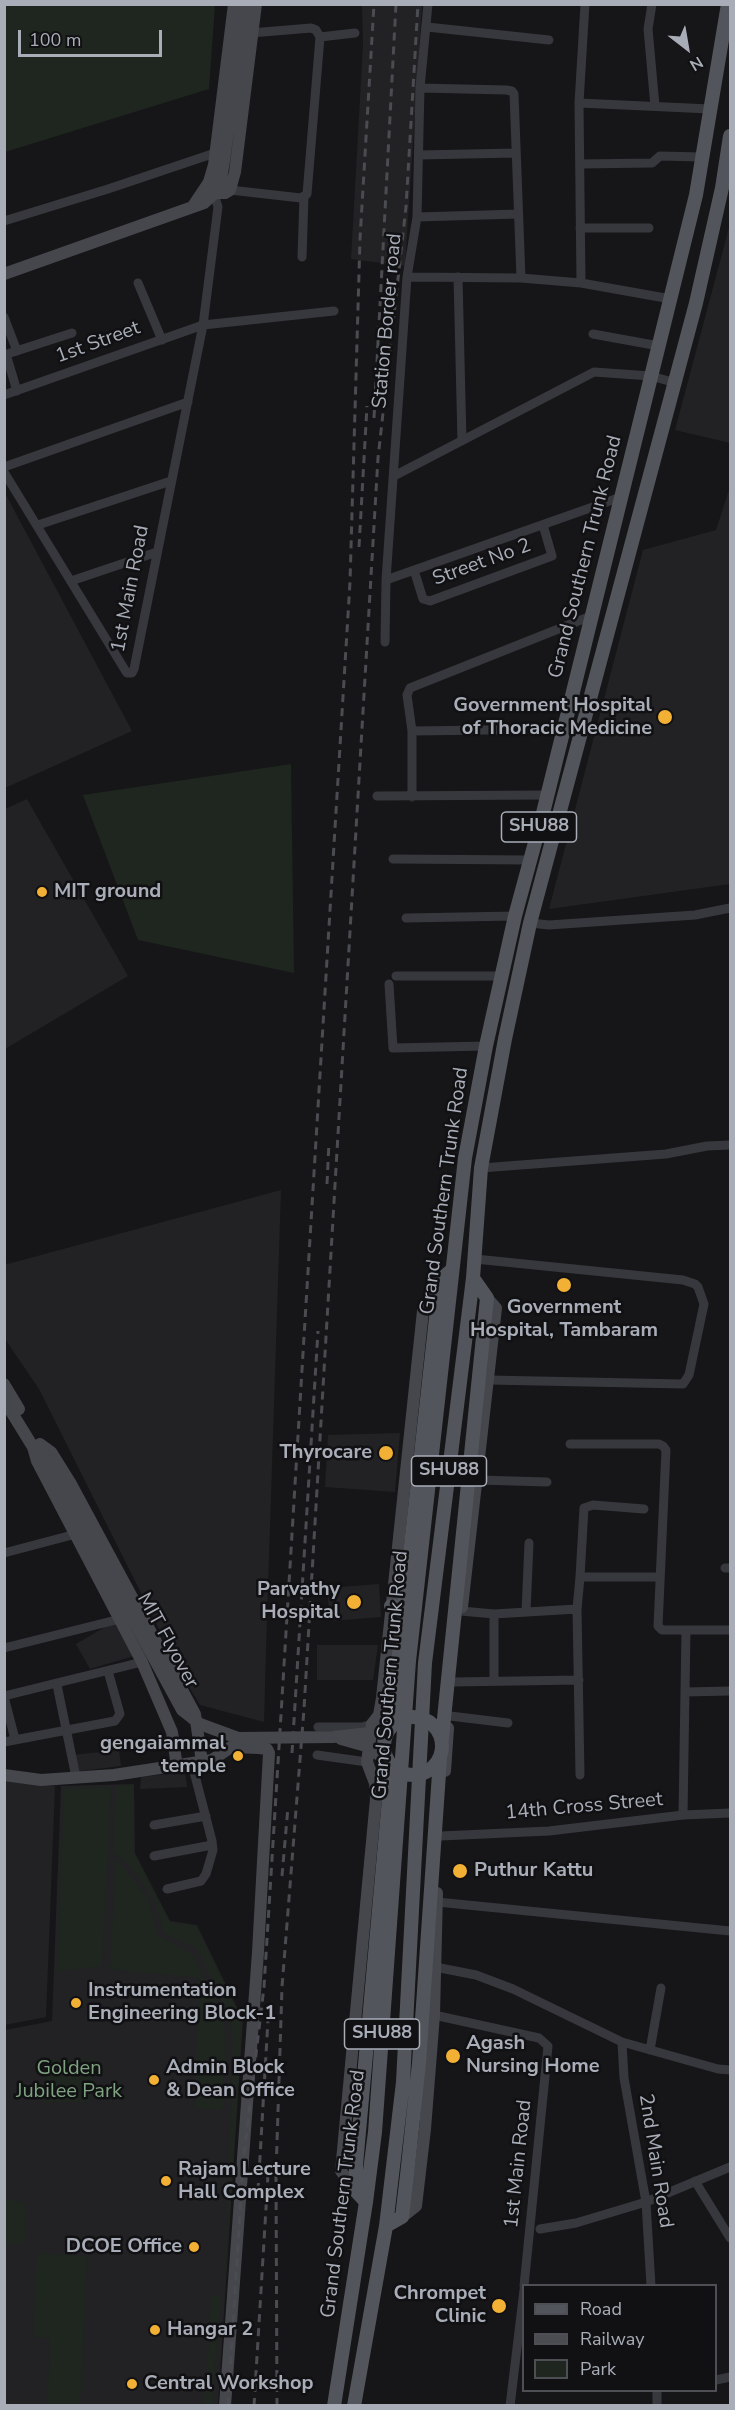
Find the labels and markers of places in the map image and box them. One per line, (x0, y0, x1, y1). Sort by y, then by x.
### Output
place label: Government Hospital of Thoracic Medicine (453, 694, 652, 741)
marker: Government Hospital of Thoracic Medicine (656, 708, 674, 726)
place label: MIT ground (54, 880, 161, 904)
marker: MIT ground (35, 885, 49, 899)
marker: Government Hospital, Tambaram (555, 1276, 573, 1294)
place label: Government Hospital, Tambaram (470, 1296, 658, 1343)
place label: Thyrocare (279, 1441, 372, 1465)
marker: Thyrocare (377, 1444, 395, 1462)
place label: Parvathy Hospital (257, 1578, 340, 1625)
marker: Parvathy Hospital (345, 1593, 363, 1611)
place label: gengaiammal temple (100, 1732, 226, 1779)
marker: gengaiammal temple (231, 1749, 245, 1763)
place label: Puthur Kattu (474, 1859, 593, 1883)
marker: Puthur Kattu (451, 1862, 469, 1880)
place label: Instrumentation Engineering Block-1 (88, 1979, 276, 2026)
marker: Instrumentation Engineering Block-1 (69, 1996, 83, 2010)
place label: Agash Nursing Home (466, 2032, 600, 2079)
marker: Agash Nursing Home (444, 2047, 462, 2065)
place label: Admin Block & Dean Office (166, 2056, 295, 2103)
marker: Admin Block & Dean Office (147, 2073, 161, 2087)
place label: Rajam Lecture Hall Complex (178, 2158, 311, 2205)
marker: Rajam Lecture Hall Complex (159, 2174, 173, 2188)
place label: DCOE Office (66, 2235, 182, 2259)
marker: DCOE Office (187, 2240, 201, 2254)
place label: Chrompet Clinic (394, 2282, 486, 2329)
marker: Chrompet Clinic (490, 2297, 508, 2315)
place label: Hangar 2 (167, 2318, 253, 2342)
marker: Hangar 2 (148, 2323, 162, 2337)
place label: Central Workshop (144, 2372, 313, 2396)
marker: Central Workshop (125, 2377, 139, 2391)

